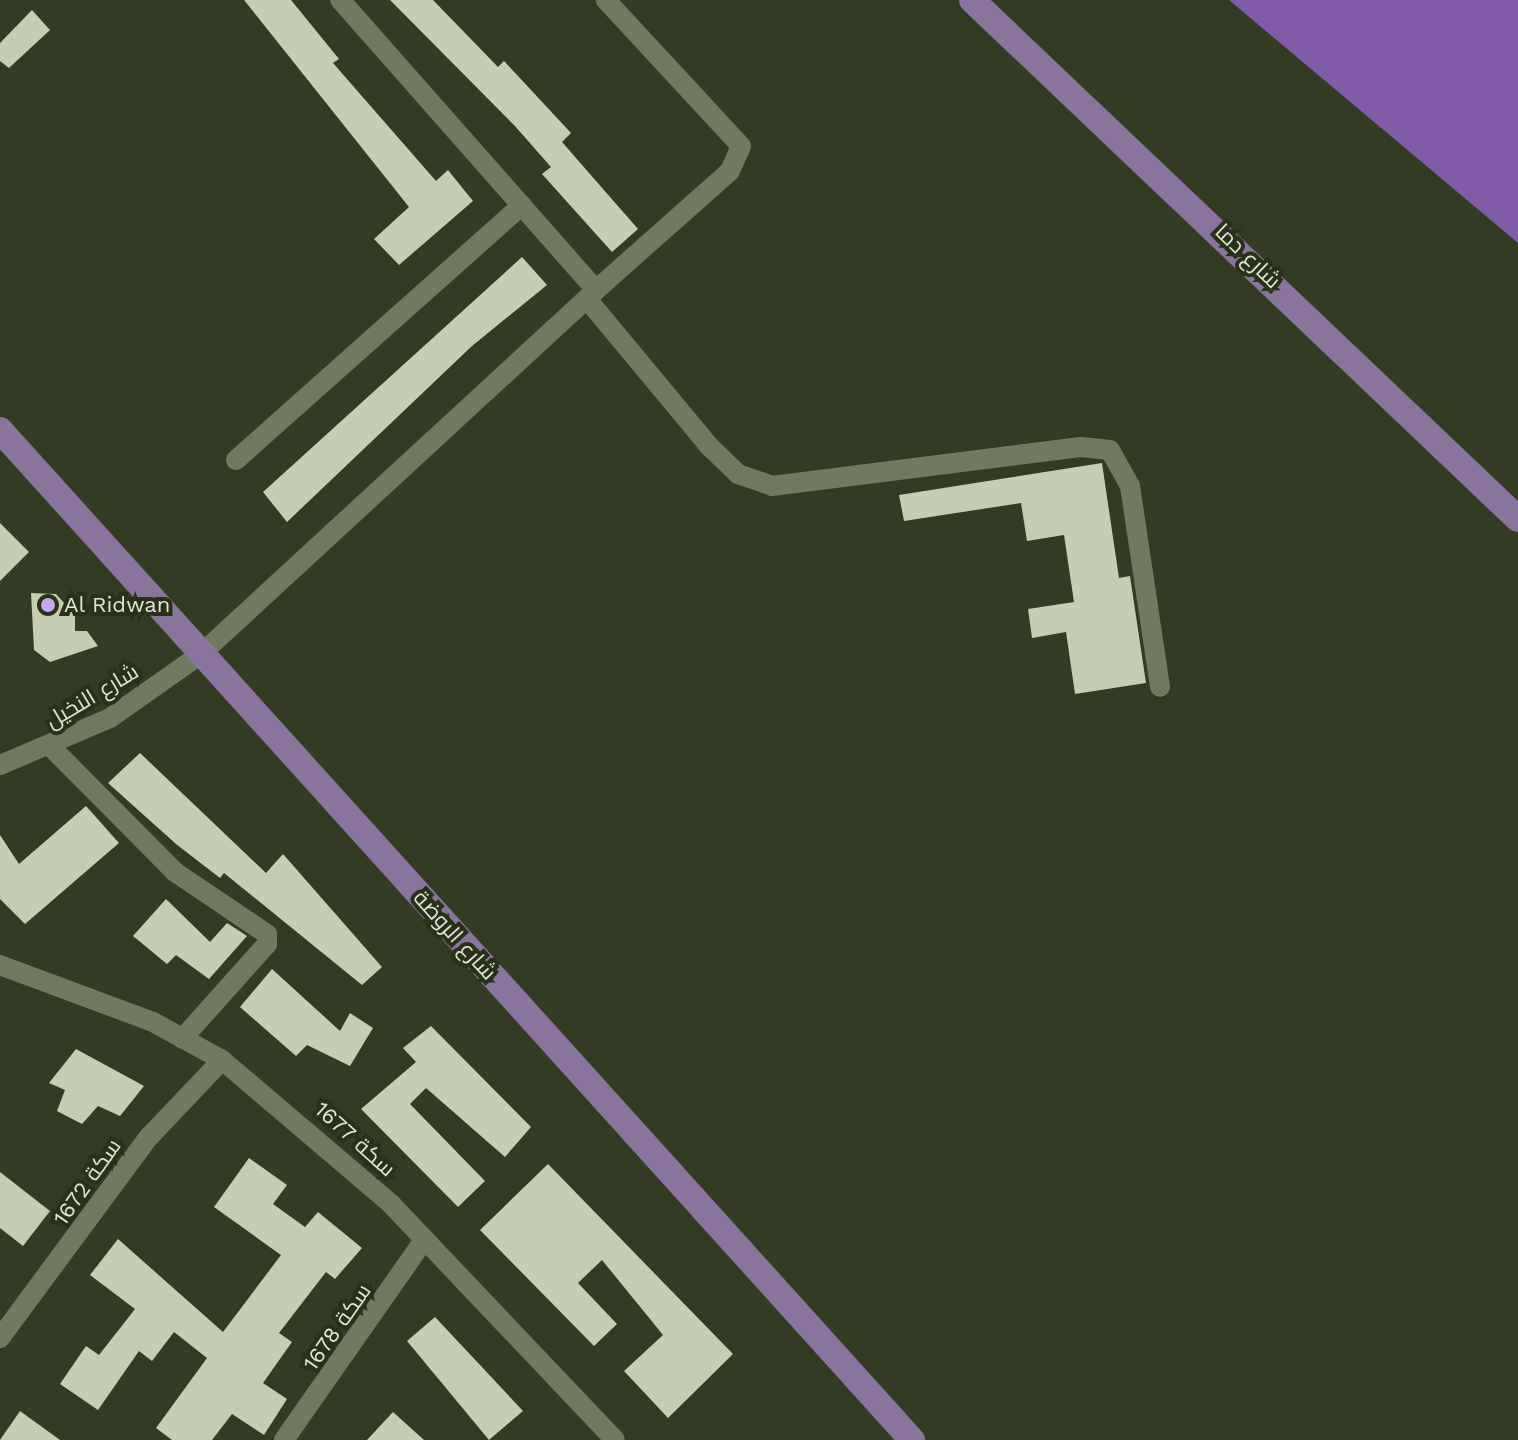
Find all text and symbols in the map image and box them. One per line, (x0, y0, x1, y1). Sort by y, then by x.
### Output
street label: شارع دما (1210, 218, 1286, 294)
place label: Al Ridwan (64, 592, 171, 618)
marker: Al Ridwan (39, 596, 57, 614)
street label: شارع النخيل (41, 658, 143, 734)
street label: شارع الروضة (408, 885, 502, 985)
street label: سكة 1677 (309, 1096, 401, 1182)
street label: سكة 1672 (48, 1134, 126, 1230)
street label: سكة 1678 (297, 1278, 377, 1376)

